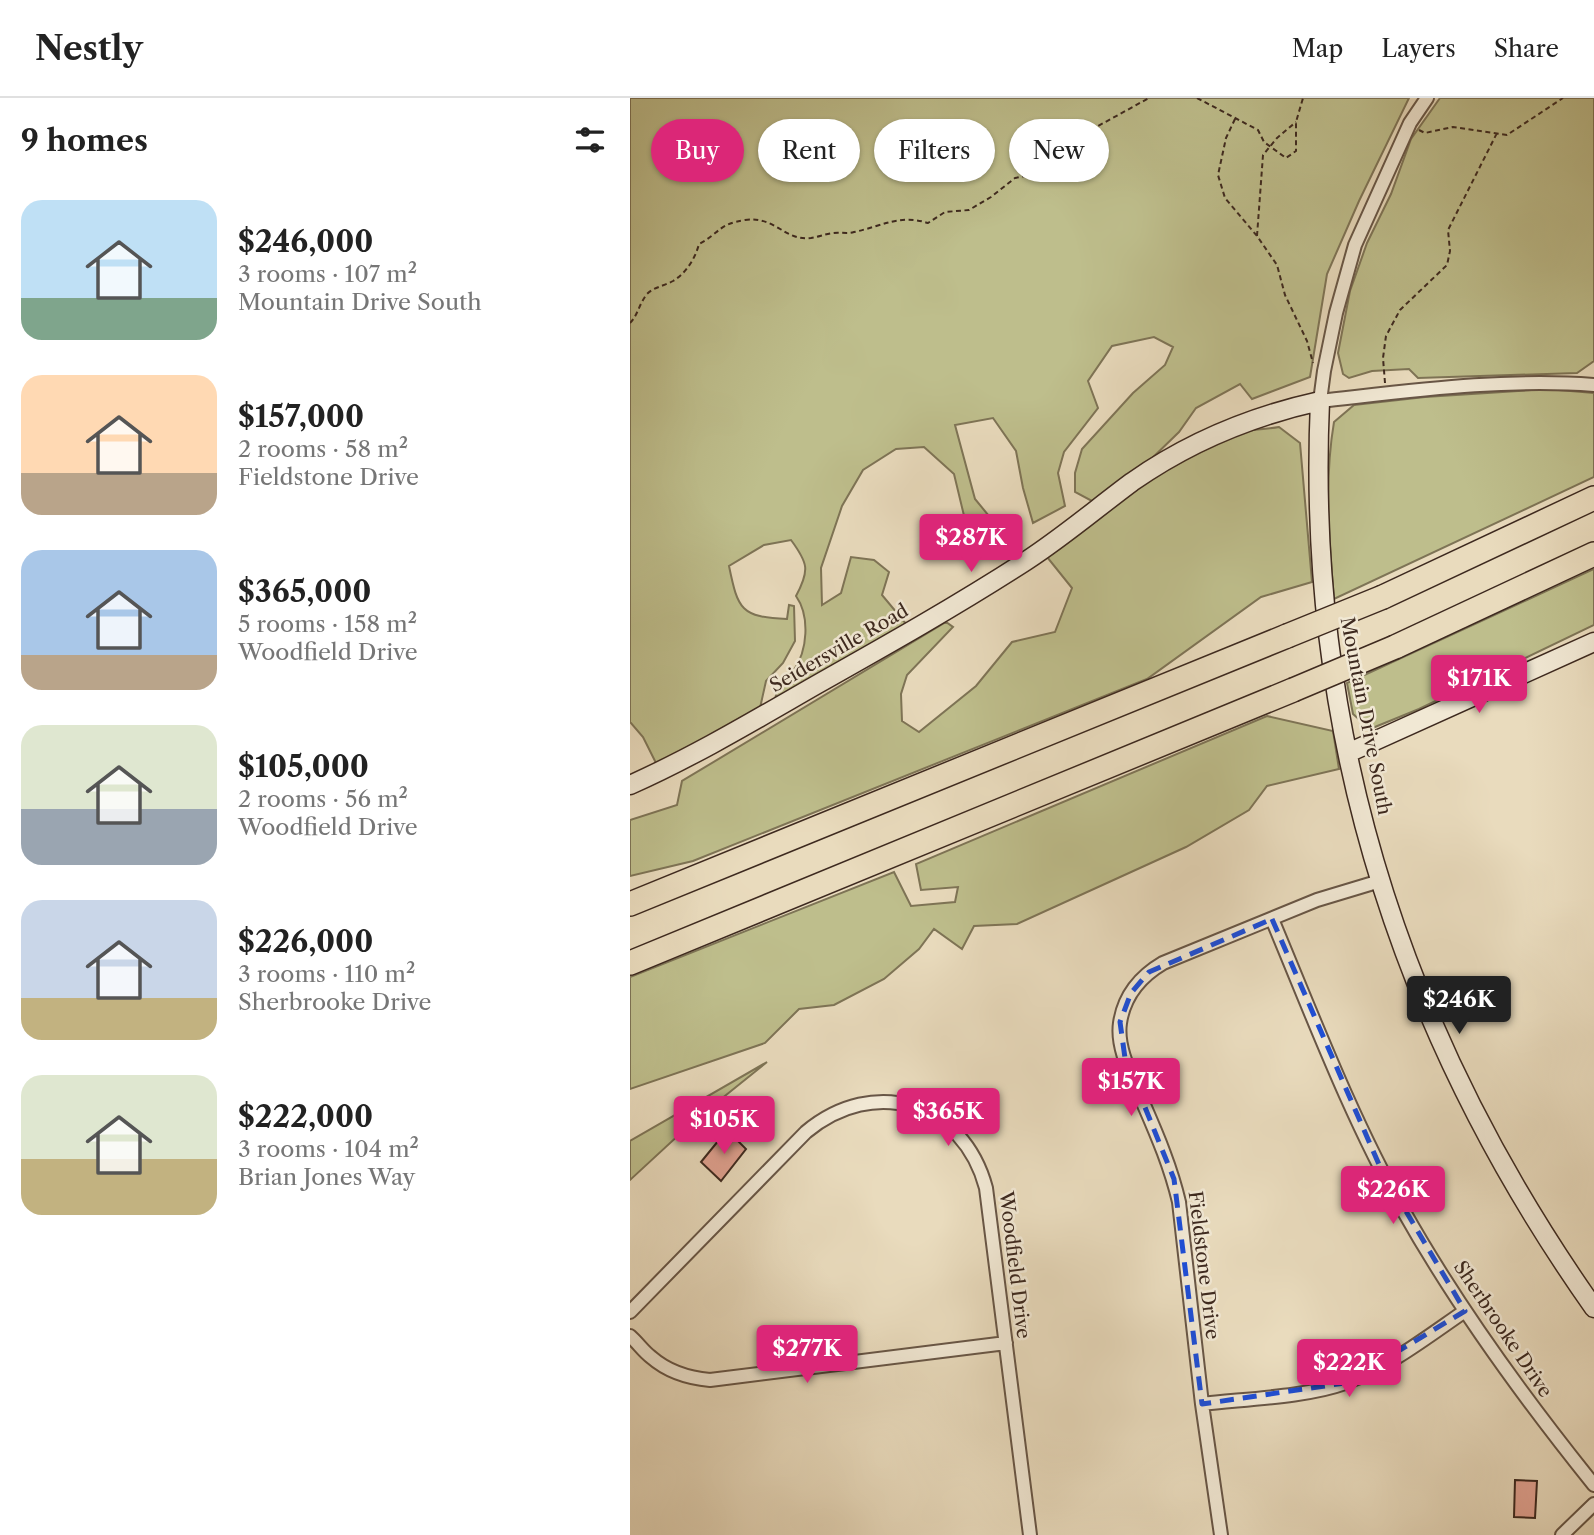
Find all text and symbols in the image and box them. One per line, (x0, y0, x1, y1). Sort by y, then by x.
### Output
text: Nestly (35, 28, 143, 69)
text: Map (1292, 34, 1343, 63)
text: Layers (1381, 34, 1456, 63)
text: Share (1494, 34, 1559, 63)
chip: Buy (651, 119, 744, 182)
chip: Rent (758, 119, 860, 182)
chip: Filters (874, 119, 995, 182)
chip: New (1009, 119, 1109, 182)
icon: filters (571, 121, 609, 159)
text: 9 homes (21, 122, 148, 159)
text: $246,000 (238, 223, 373, 260)
icon: home (77, 228, 161, 312)
text: 3 rooms · 107 m² (238, 260, 417, 288)
text: Mountain Drive South (238, 288, 482, 316)
text: $157,000 (238, 398, 364, 435)
icon: home (77, 403, 161, 487)
text: 2 rooms · 58 m² (238, 435, 408, 463)
text: Fieldstone Drive (238, 463, 419, 491)
pin: $287K (922, 514, 1020, 574)
text: $287K (936, 523, 1006, 551)
text: $365,000 (238, 573, 371, 610)
icon: home (77, 578, 161, 662)
street label: Seidersville Road (766, 599, 913, 697)
text: 5 rooms · 158 m² (238, 610, 417, 638)
street label: Mountain Drive South (1336, 615, 1397, 817)
text: Woodfield Drive (238, 638, 418, 666)
pin: $171K (1430, 656, 1528, 715)
text: $171K (1447, 664, 1511, 692)
text: $105,000 (238, 748, 369, 785)
icon: home (77, 753, 161, 837)
text: 2 rooms · 56 m² (238, 785, 408, 813)
text: Woodfield Drive (238, 813, 418, 841)
text: $226,000 (238, 923, 373, 960)
icon: home (77, 928, 161, 1012)
text: 3 rooms · 110 m² (238, 960, 415, 988)
pin: $246K (1410, 976, 1508, 1036)
text: $246K (1423, 985, 1495, 1013)
text: Sherbrooke Drive (238, 988, 431, 1016)
pin: $157K (1082, 1058, 1180, 1118)
text: $157K (1098, 1067, 1164, 1095)
pin: $365K (899, 1088, 997, 1148)
pin: $105K (675, 1096, 773, 1156)
text: $365K (913, 1097, 983, 1125)
text: $222,000 (238, 1098, 373, 1135)
icon: home (77, 1103, 161, 1187)
text: $105K (690, 1105, 758, 1133)
text: 3 rooms · 104 m² (238, 1135, 419, 1163)
text: Brian Jones Way (238, 1163, 415, 1191)
pin: $226K (1344, 1166, 1442, 1226)
text: $226K (1357, 1175, 1429, 1203)
street label: Woodfield Drive (994, 1189, 1035, 1340)
street label: Fieldstone Drive (1183, 1189, 1225, 1341)
street label: Sherbrooke Drive (1449, 1256, 1557, 1402)
pin: $277K (758, 1326, 856, 1385)
text: $277K (773, 1334, 841, 1362)
pin: $222K (1300, 1340, 1398, 1399)
text: $222K (1313, 1348, 1385, 1376)

